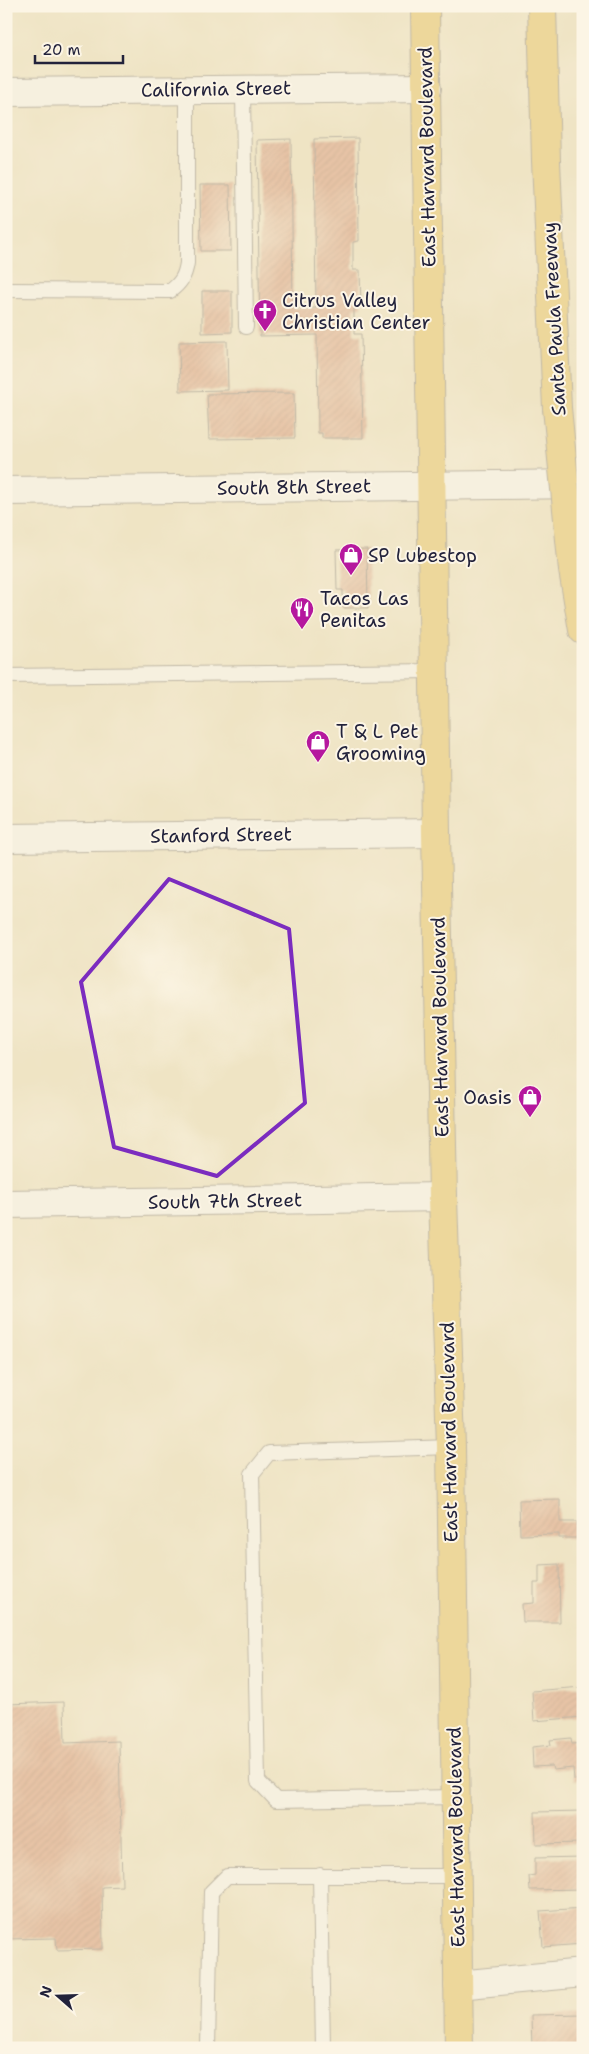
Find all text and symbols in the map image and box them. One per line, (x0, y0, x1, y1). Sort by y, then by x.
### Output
scale bar (35, 32, 122, 64)
text: 20 m (42, 40, 81, 60)
street label: East Harvard Boulevard (413, 46, 441, 268)
street label: California Street (141, 75, 291, 103)
street label: Santa Paula Freeway (536, 222, 572, 416)
place label: Citrus Valley Christian Center (282, 288, 431, 335)
church icon: Citrus Valley Christian Center (252, 298, 278, 332)
street label: South 8th Street (217, 473, 371, 501)
shop icon: SP Lubestop (338, 542, 364, 576)
place label: SP Lubestop (368, 543, 477, 568)
place label: Tacos Las Penitas (320, 586, 409, 633)
restaurant icon: Tacos Las Penitas (289, 596, 315, 630)
place label: T & L Pet Grooming (336, 719, 426, 766)
shop icon: T & L Pet Grooming (305, 729, 331, 763)
street label: Stanford Street (150, 821, 292, 849)
street label: East Harvard Boulevard (426, 916, 454, 1138)
shop icon: Oasis (517, 1084, 543, 1118)
place label: Oasis (463, 1085, 512, 1110)
street label: South 7th Street (148, 1187, 302, 1215)
street label: East Harvard Boulevard (435, 1321, 463, 1543)
street label: East Harvard Boulevard (442, 1726, 470, 1948)
north arrow (32, 1972, 82, 2022)
text: N (35, 1983, 56, 2000)

